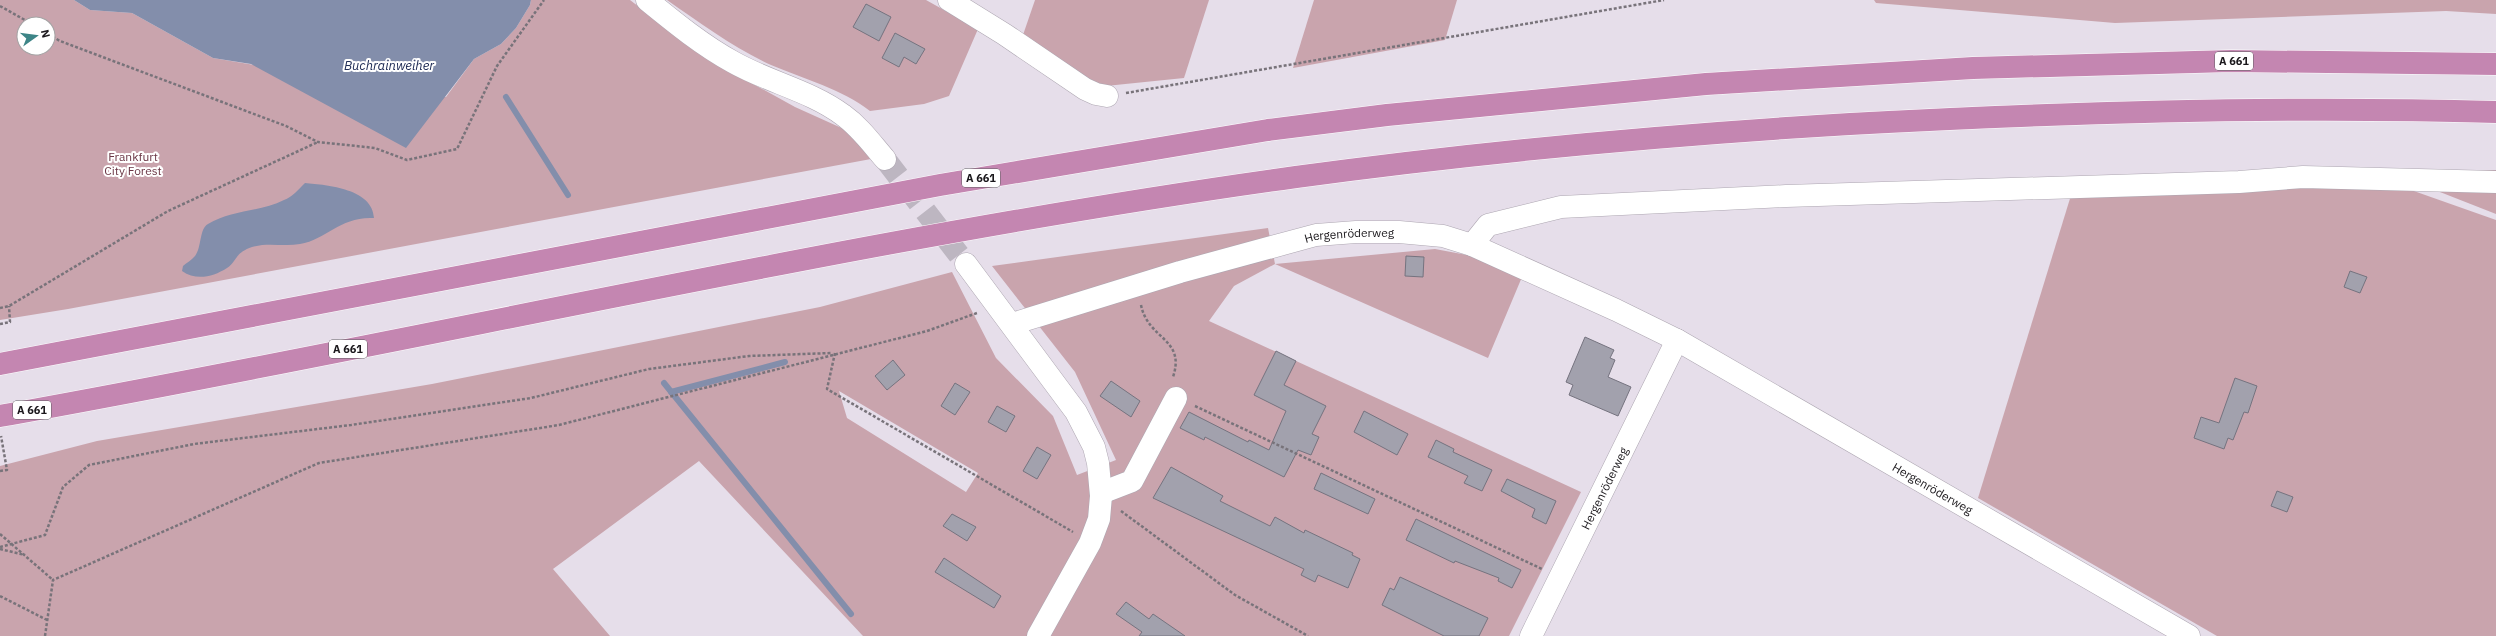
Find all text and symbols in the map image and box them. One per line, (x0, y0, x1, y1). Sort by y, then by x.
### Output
north arrow (16, 16, 56, 56)
text: N (38, 28, 53, 39)
road number: A 661 (2215, 52, 2253, 70)
water label: Buchrainweiher (344, 57, 435, 74)
park label: Frankfurt City Forest (104, 149, 162, 178)
road number: A 661 (962, 169, 1000, 187)
street label: Hergenröderweg (1303, 225, 1395, 245)
road number: A 661 (329, 340, 367, 358)
road number: A 661 (13, 401, 51, 419)
street label: Hergenröderweg (1577, 444, 1631, 532)
street label: Hergenröderweg (1890, 459, 1976, 517)

